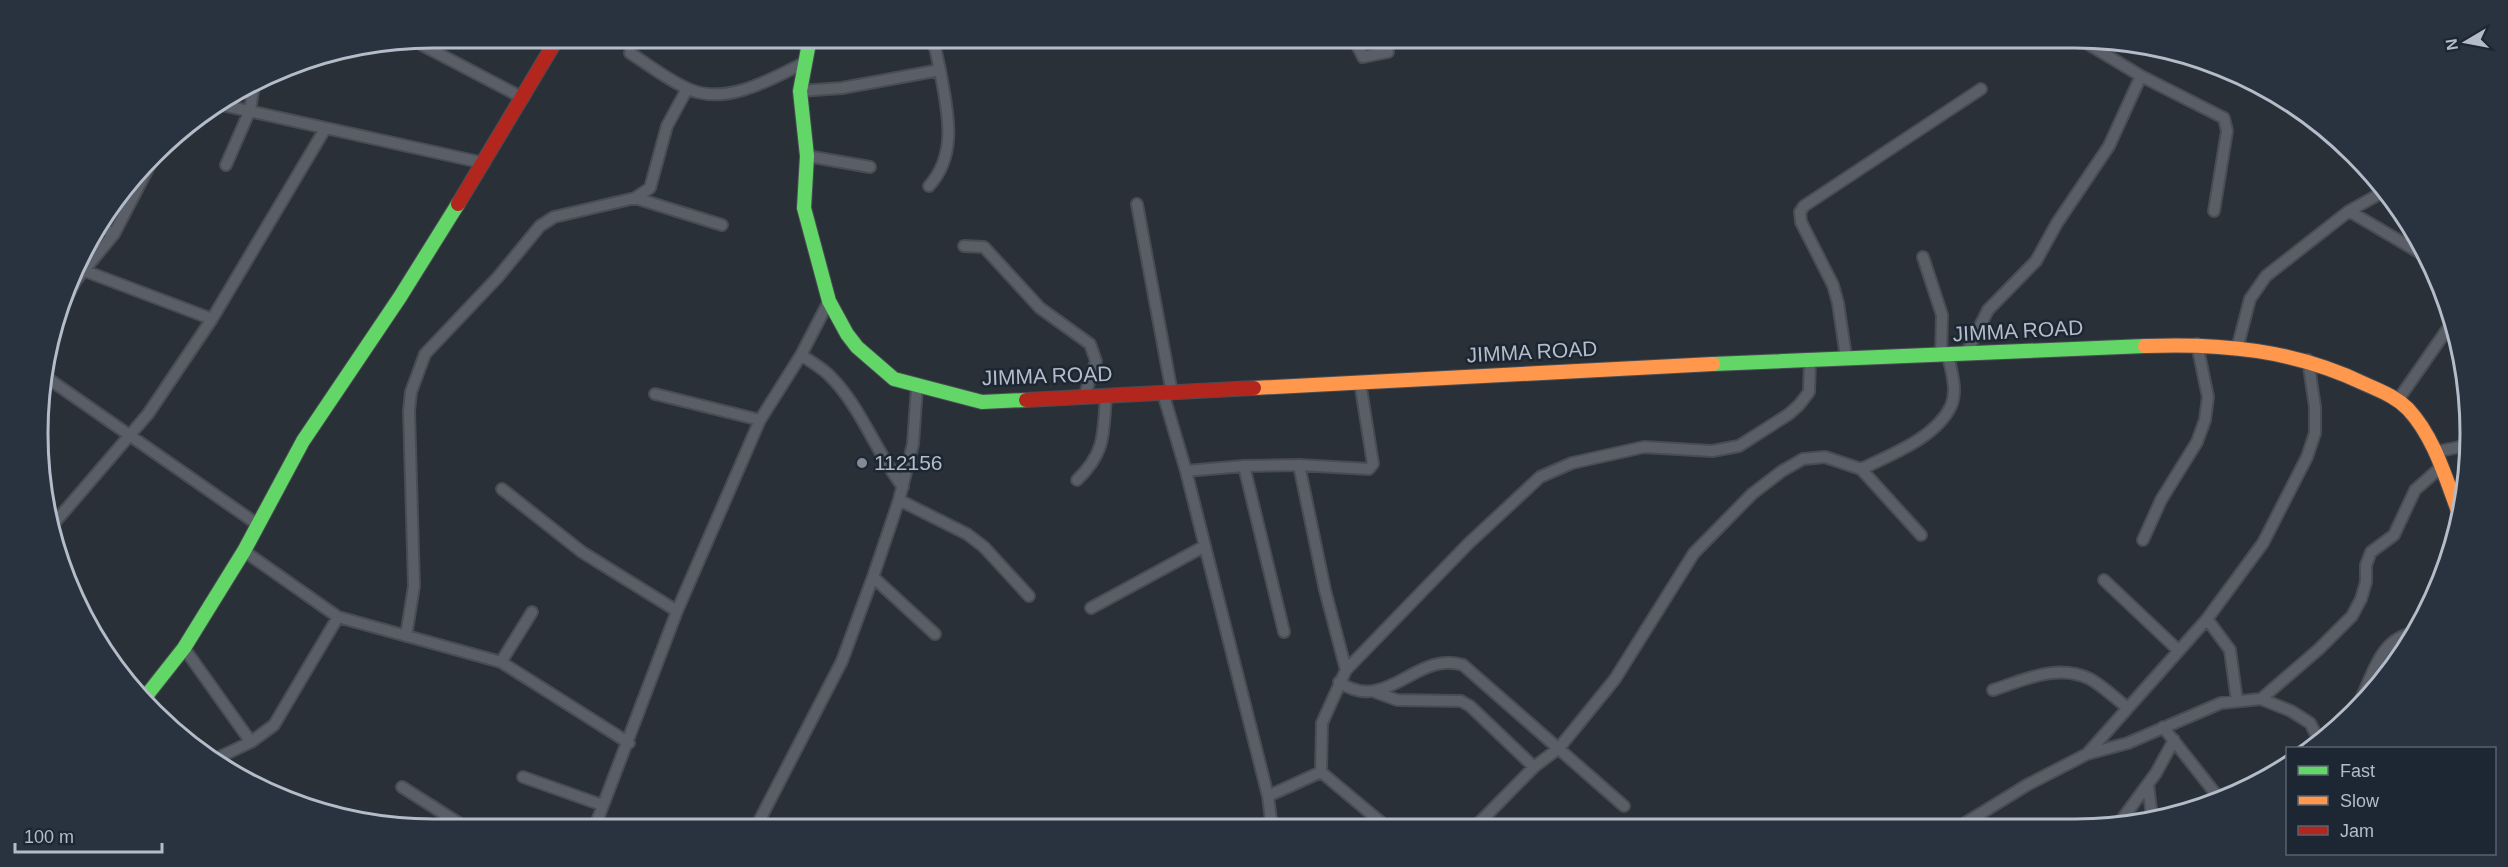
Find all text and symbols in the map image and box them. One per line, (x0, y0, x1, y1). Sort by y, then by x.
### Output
north arrow (2436, 12, 2496, 72)
text: N (2442, 37, 2461, 52)
street label: JIMMA ROAD (1952, 316, 2084, 345)
street label: JIMMA ROAD (1466, 337, 1598, 366)
street label: JIMMA ROAD (981, 362, 1113, 389)
place label: 112156 (874, 451, 943, 474)
marker: 112156 (855, 456, 869, 470)
legend (2286, 747, 2496, 855)
text: Fast (2340, 761, 2375, 781)
text: Slow (2340, 791, 2380, 811)
scale bar (15, 816, 162, 854)
text: Jam (2340, 821, 2374, 841)
text: 100 m (24, 827, 74, 847)

